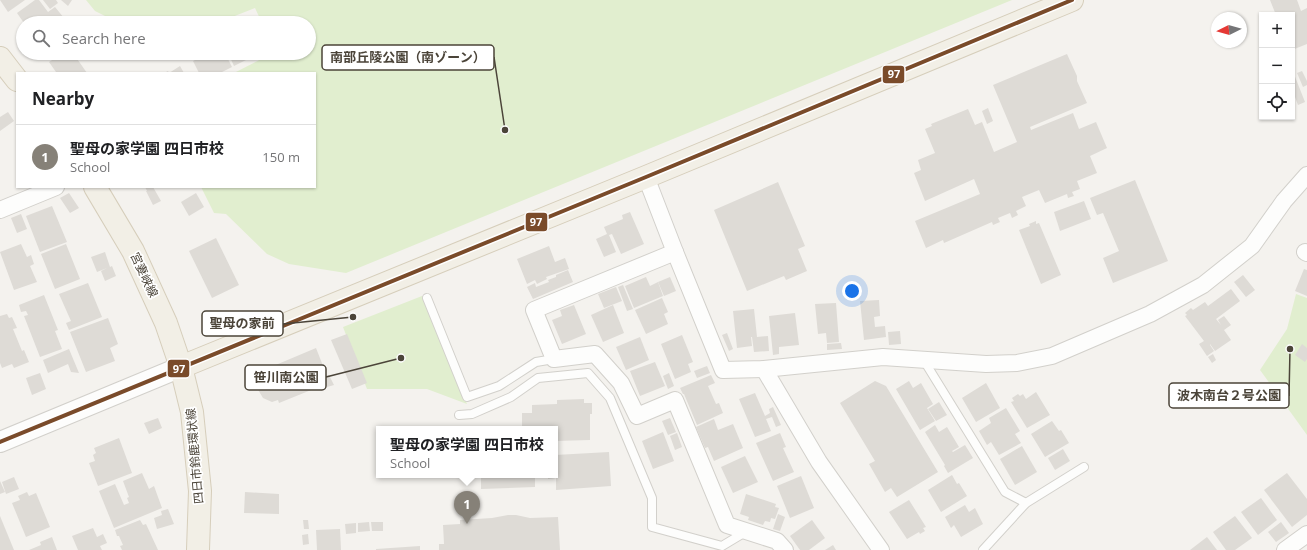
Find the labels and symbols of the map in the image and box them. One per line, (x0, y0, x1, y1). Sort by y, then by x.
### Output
north arrow (1211, 12, 1247, 48)
callout: 南部丘陵公園（南ゾーン） (322, 45, 494, 70)
text: 南部丘陵公園（南ゾーン） (330, 48, 486, 66)
line badge: 97 (882, 65, 905, 84)
text: 97 (888, 66, 900, 81)
line badge: 97 (525, 212, 548, 232)
text: 97 (530, 214, 542, 229)
street label: 宮妻峡線 (127, 249, 162, 300)
your location (842, 281, 862, 301)
callout: 聖母の家前 (202, 311, 283, 336)
text: 聖母の家前 (209, 314, 275, 332)
line badge: 97 (167, 359, 190, 378)
text: 97 (173, 361, 185, 376)
callout: 笹川南公園 (245, 365, 326, 390)
text: 笹川南公園 (253, 368, 319, 386)
callout: 波木南台２号公園 (1169, 383, 1289, 408)
text: 波木南台２号公園 (1177, 386, 1281, 404)
street label: 四日市鈴鹿環状線 (182, 407, 207, 505)
pin: 1 (454, 491, 480, 524)

